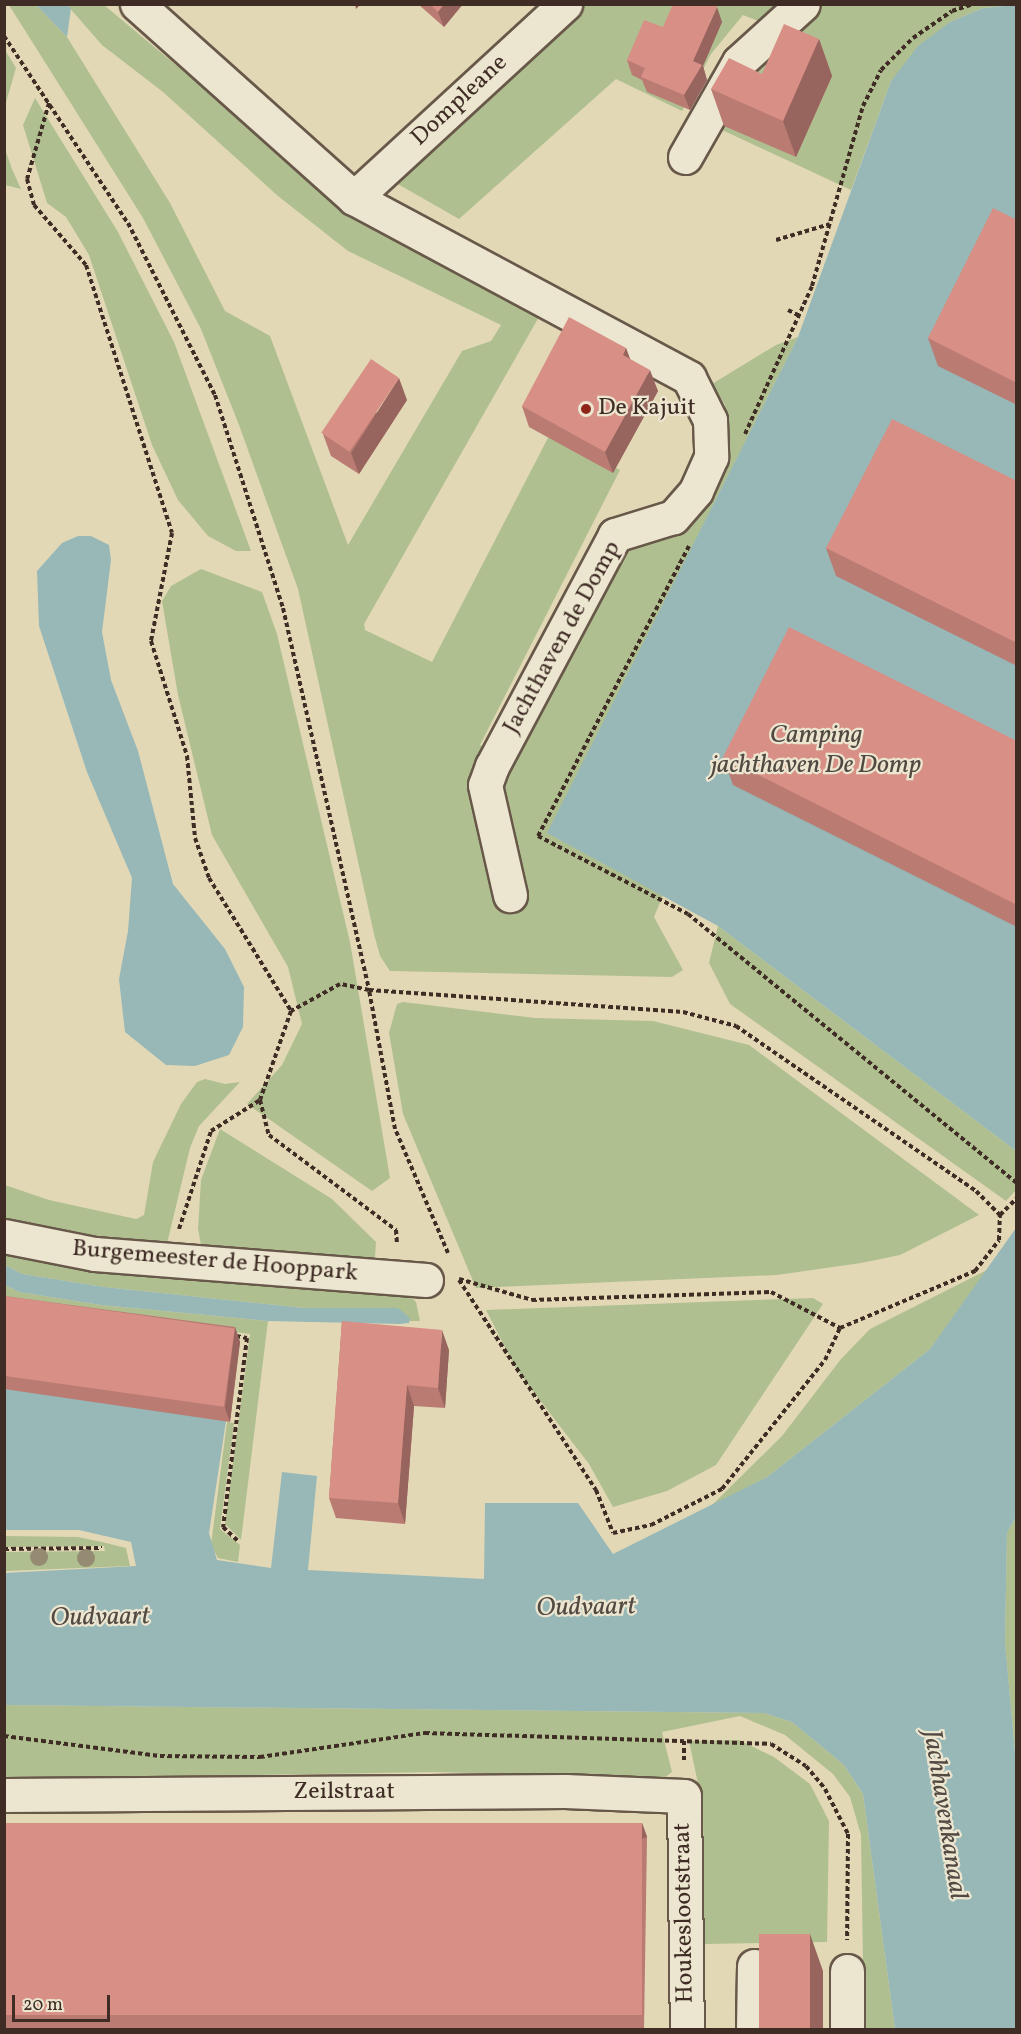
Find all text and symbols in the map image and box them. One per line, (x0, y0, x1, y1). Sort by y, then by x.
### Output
street label: Dompleane (406, 49, 514, 153)
place label: De Kajuit (598, 395, 696, 423)
marker: De Kajuit (579, 402, 593, 416)
street label: Jachthaven de Domp (498, 536, 628, 740)
water label: Camping jachthaven De Domp (711, 720, 921, 782)
street label: Burgemeester de Hooppark (71, 1235, 359, 1289)
water label: Oudvaart (536, 1592, 636, 1624)
water label: Oudvaart (50, 1602, 150, 1634)
water label: Jachhavenkanaal (915, 1728, 973, 1902)
street label: Zeilstraat (293, 1779, 395, 1807)
street label: Houkeslootstraat (669, 1822, 701, 2004)
scale bar (15, 1983, 112, 2021)
text: 20 m (23, 1993, 63, 2018)

